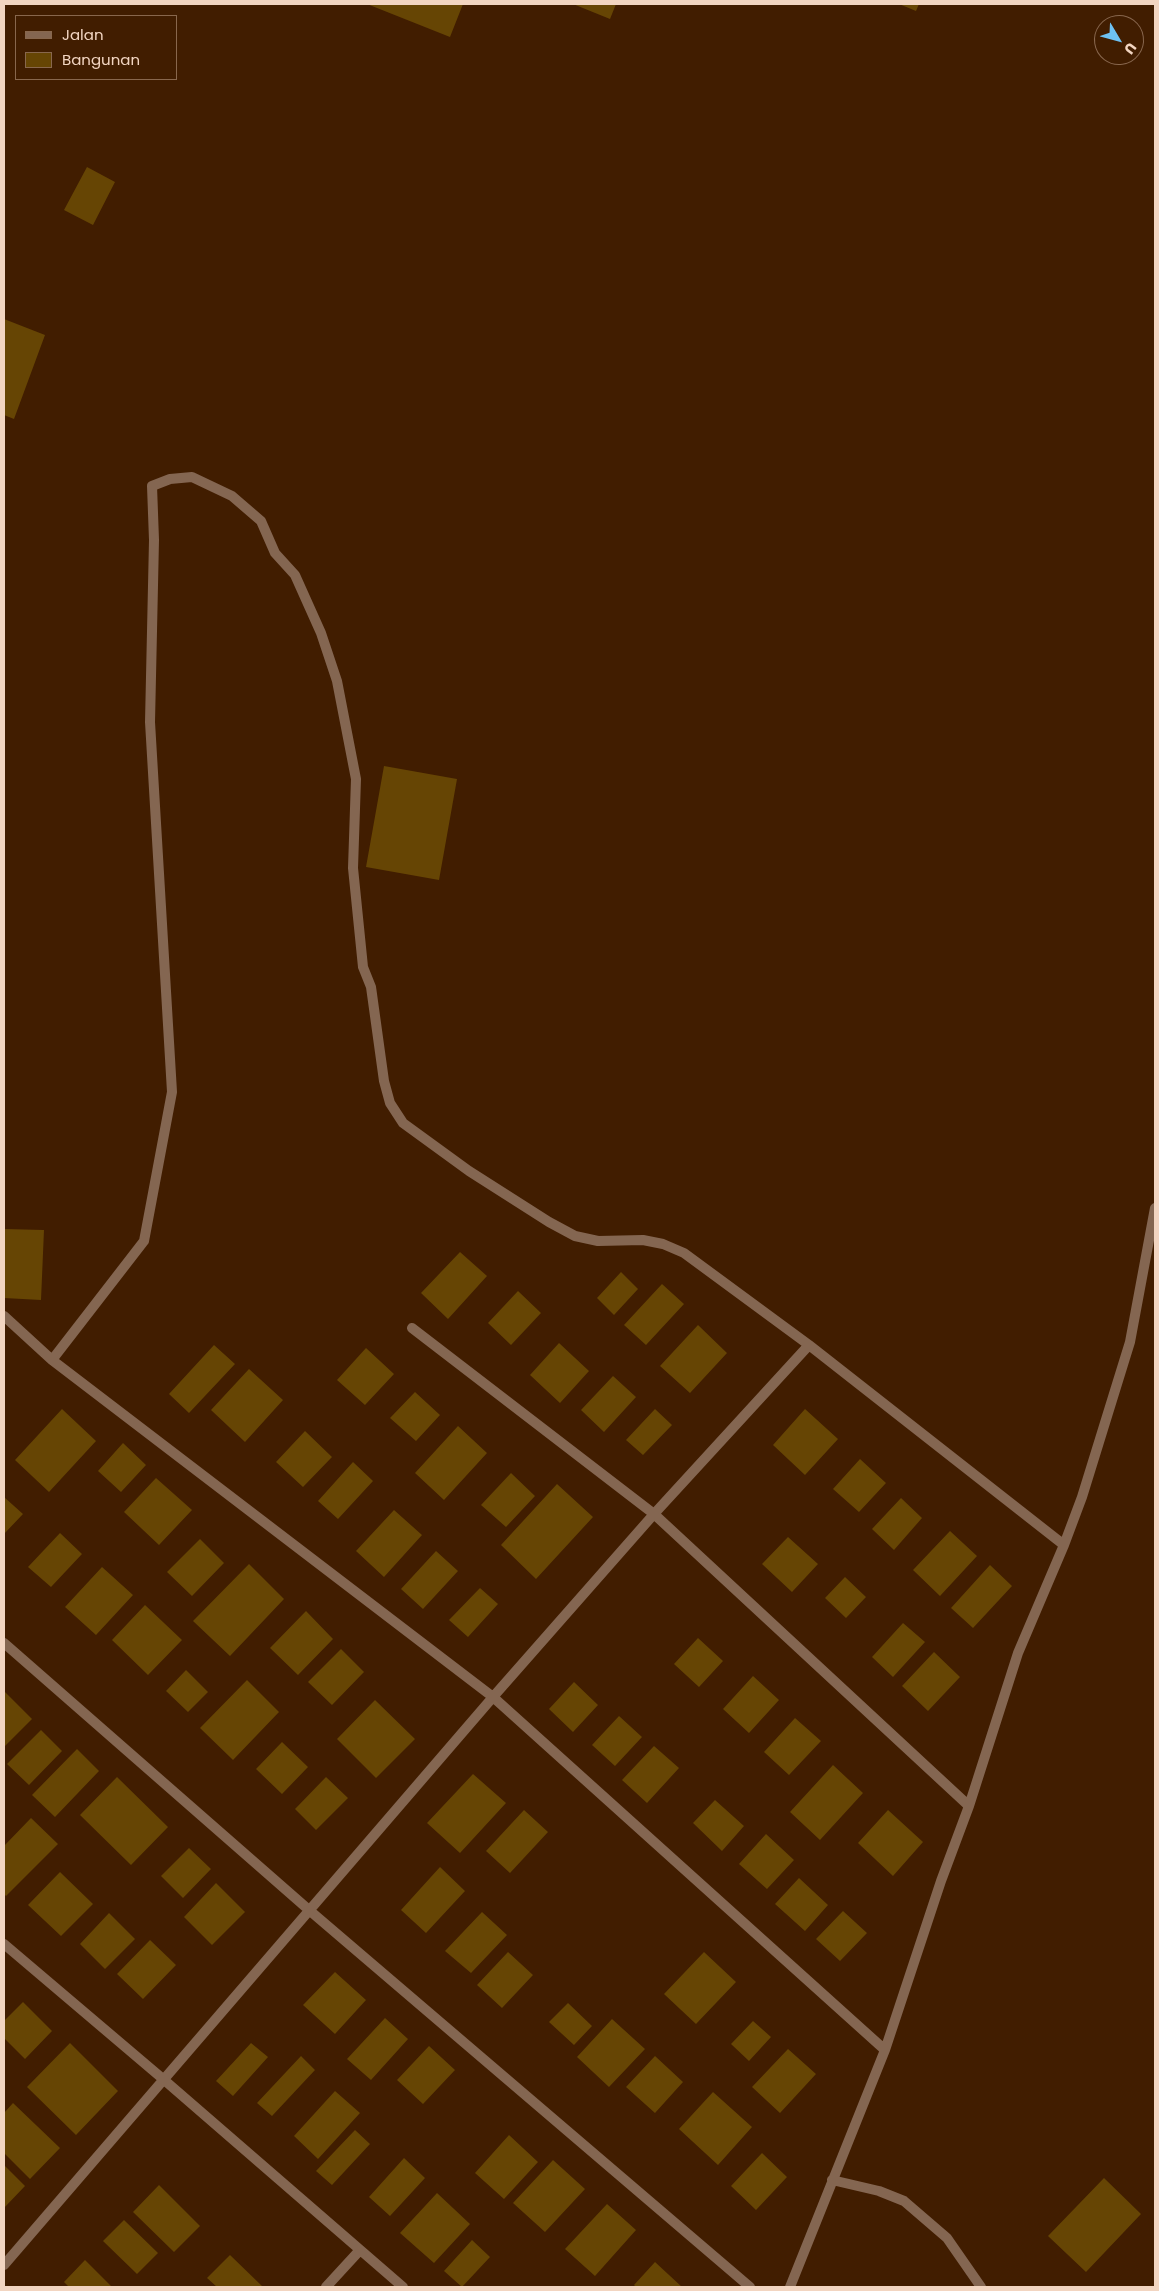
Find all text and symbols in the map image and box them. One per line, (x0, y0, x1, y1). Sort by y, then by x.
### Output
legend (15, 15, 178, 80)
north arrow (1094, 15, 1144, 65)
text: Jalan (62, 24, 104, 45)
text: U (1119, 38, 1141, 58)
text: Bangunan (62, 49, 140, 70)

